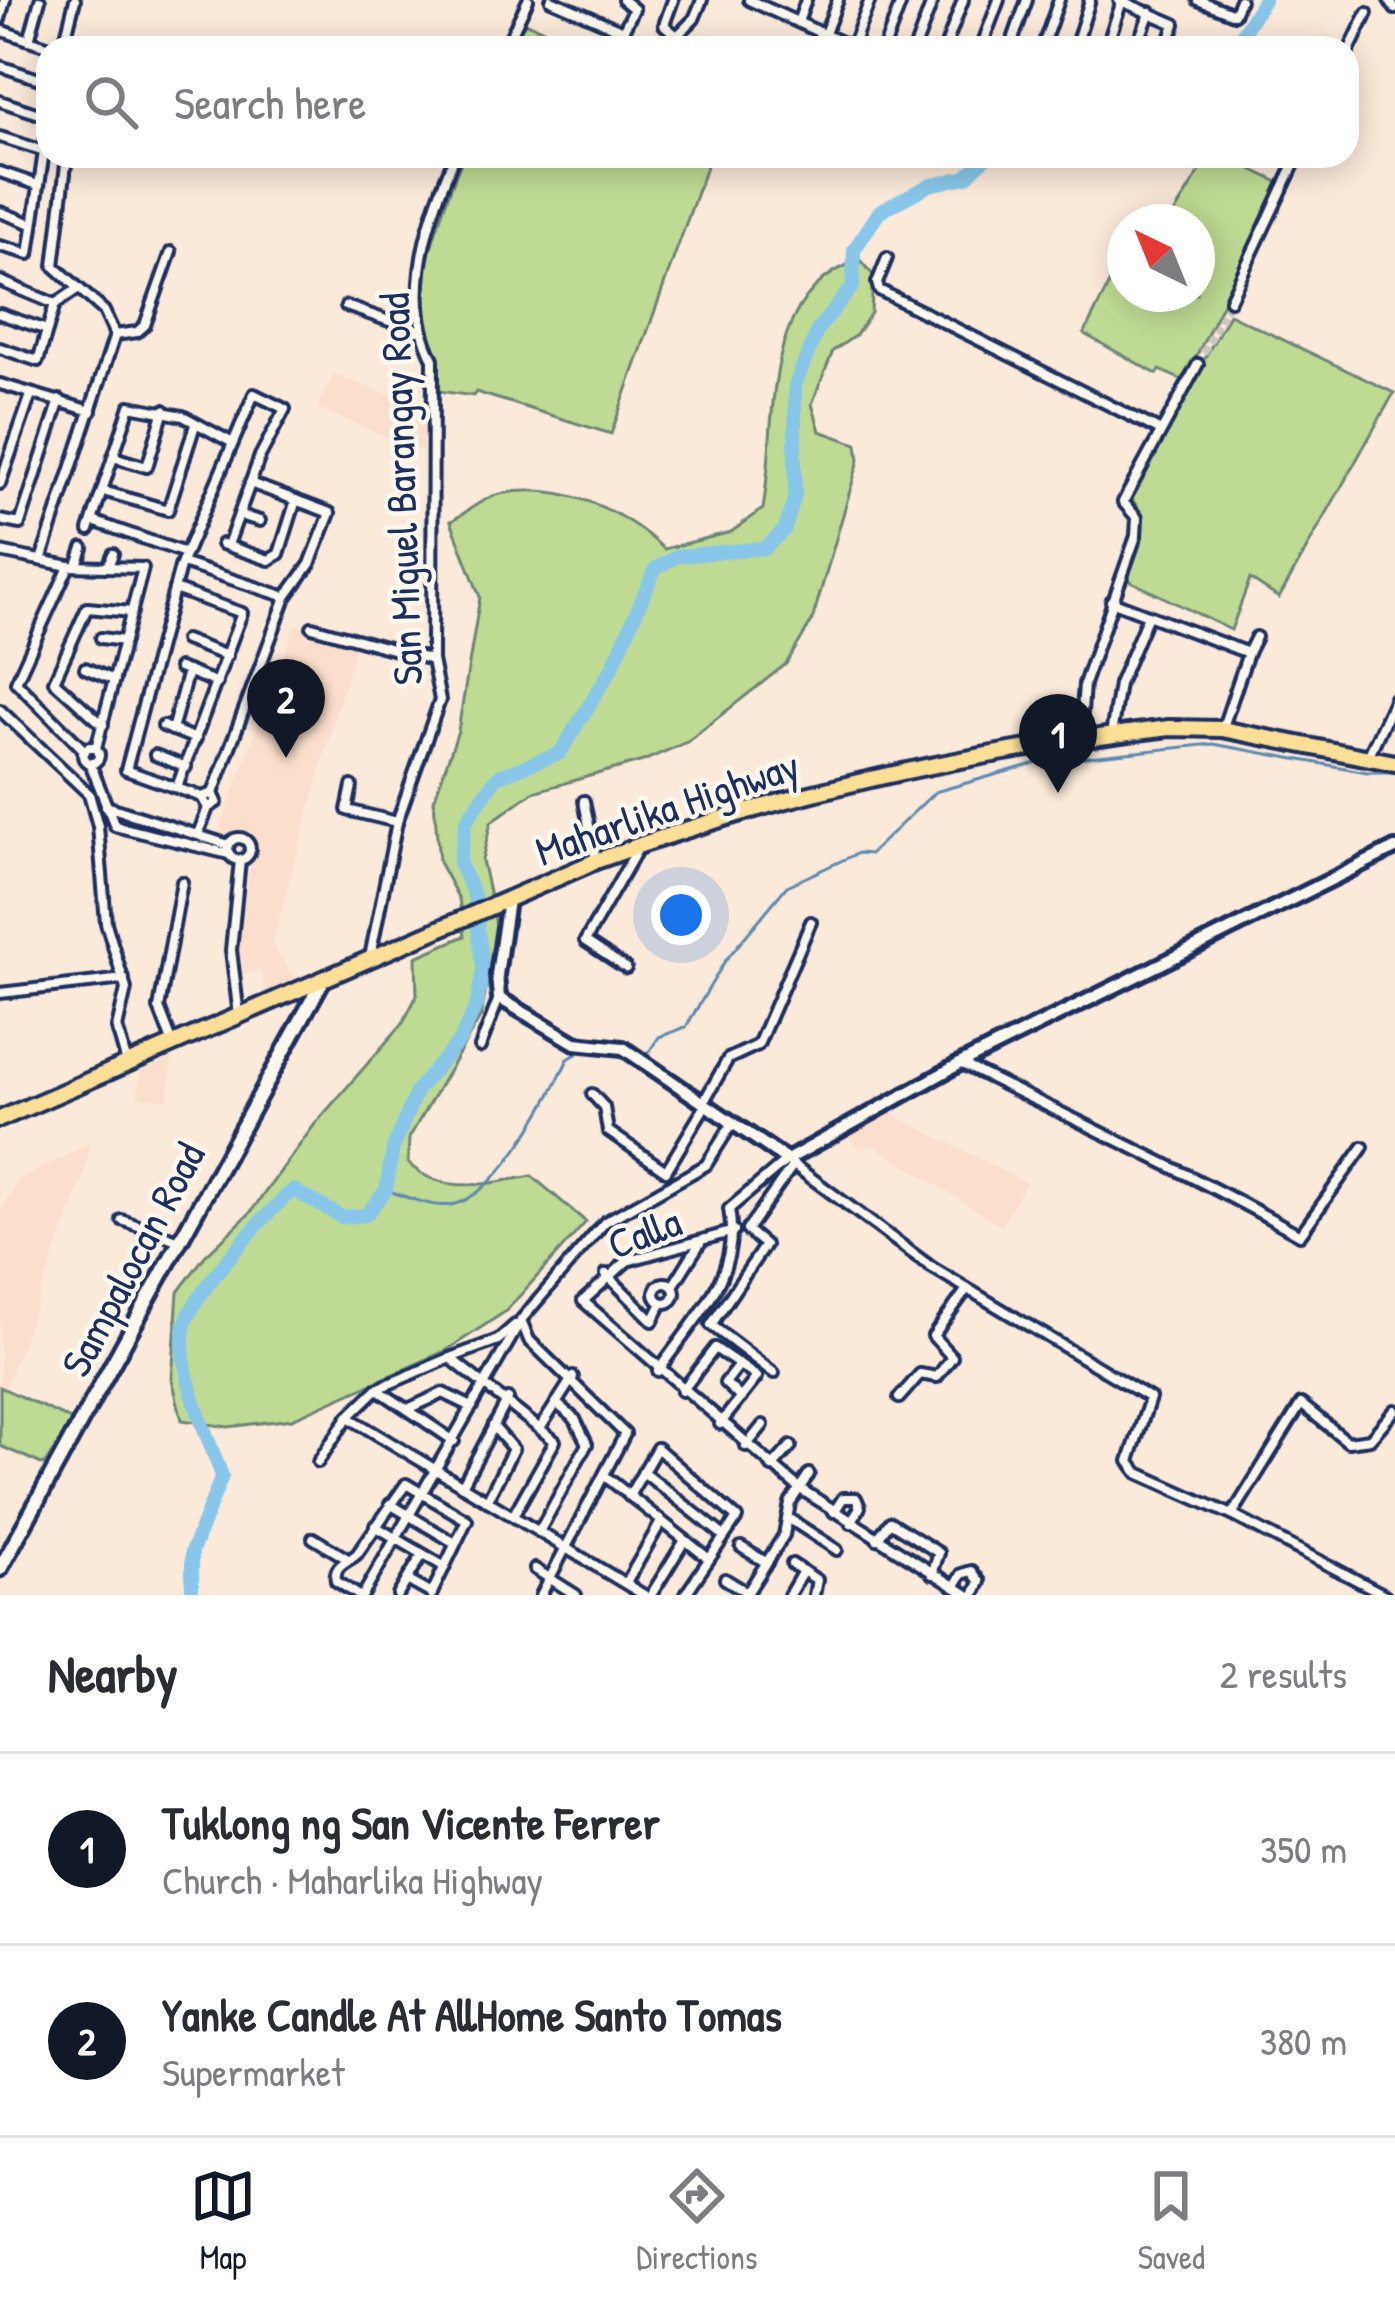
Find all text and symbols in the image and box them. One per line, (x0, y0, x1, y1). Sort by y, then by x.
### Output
search box (36, 36, 1359, 168)
icon: search (78, 69, 144, 135)
text: Search here (174, 72, 366, 133)
north arrow (1107, 204, 1215, 312)
street label: San Miguel Barangay Road (365, 292, 435, 686)
pin: 2 (247, 659, 325, 758)
pin: 1 (1019, 694, 1097, 793)
street label: Maharlika Highway (528, 735, 806, 879)
your location (651, 885, 711, 945)
street label: Sampalocan Road (46, 1132, 218, 1386)
street label: Calla (599, 1192, 689, 1272)
text: Nearby (48, 1639, 178, 1708)
text: 2 results (1220, 1647, 1347, 1700)
text: Tuklong ng San Vicente Ferrer (162, 1792, 660, 1853)
text: 1 (80, 1822, 94, 1875)
text: 350 m (1260, 1822, 1347, 1875)
text: Church · Maharlika Highway (162, 1853, 543, 1906)
text: Yanke Candle At AllHome Santo Tomas (162, 1984, 782, 2045)
text: 2 (78, 2014, 96, 2067)
text: 380 m (1260, 2014, 1347, 2067)
text: Supermarket (162, 2045, 345, 2098)
tab: Map (190, 2163, 256, 2279)
tab: Directions (636, 2163, 758, 2279)
tab: Saved (1138, 2163, 1205, 2279)

